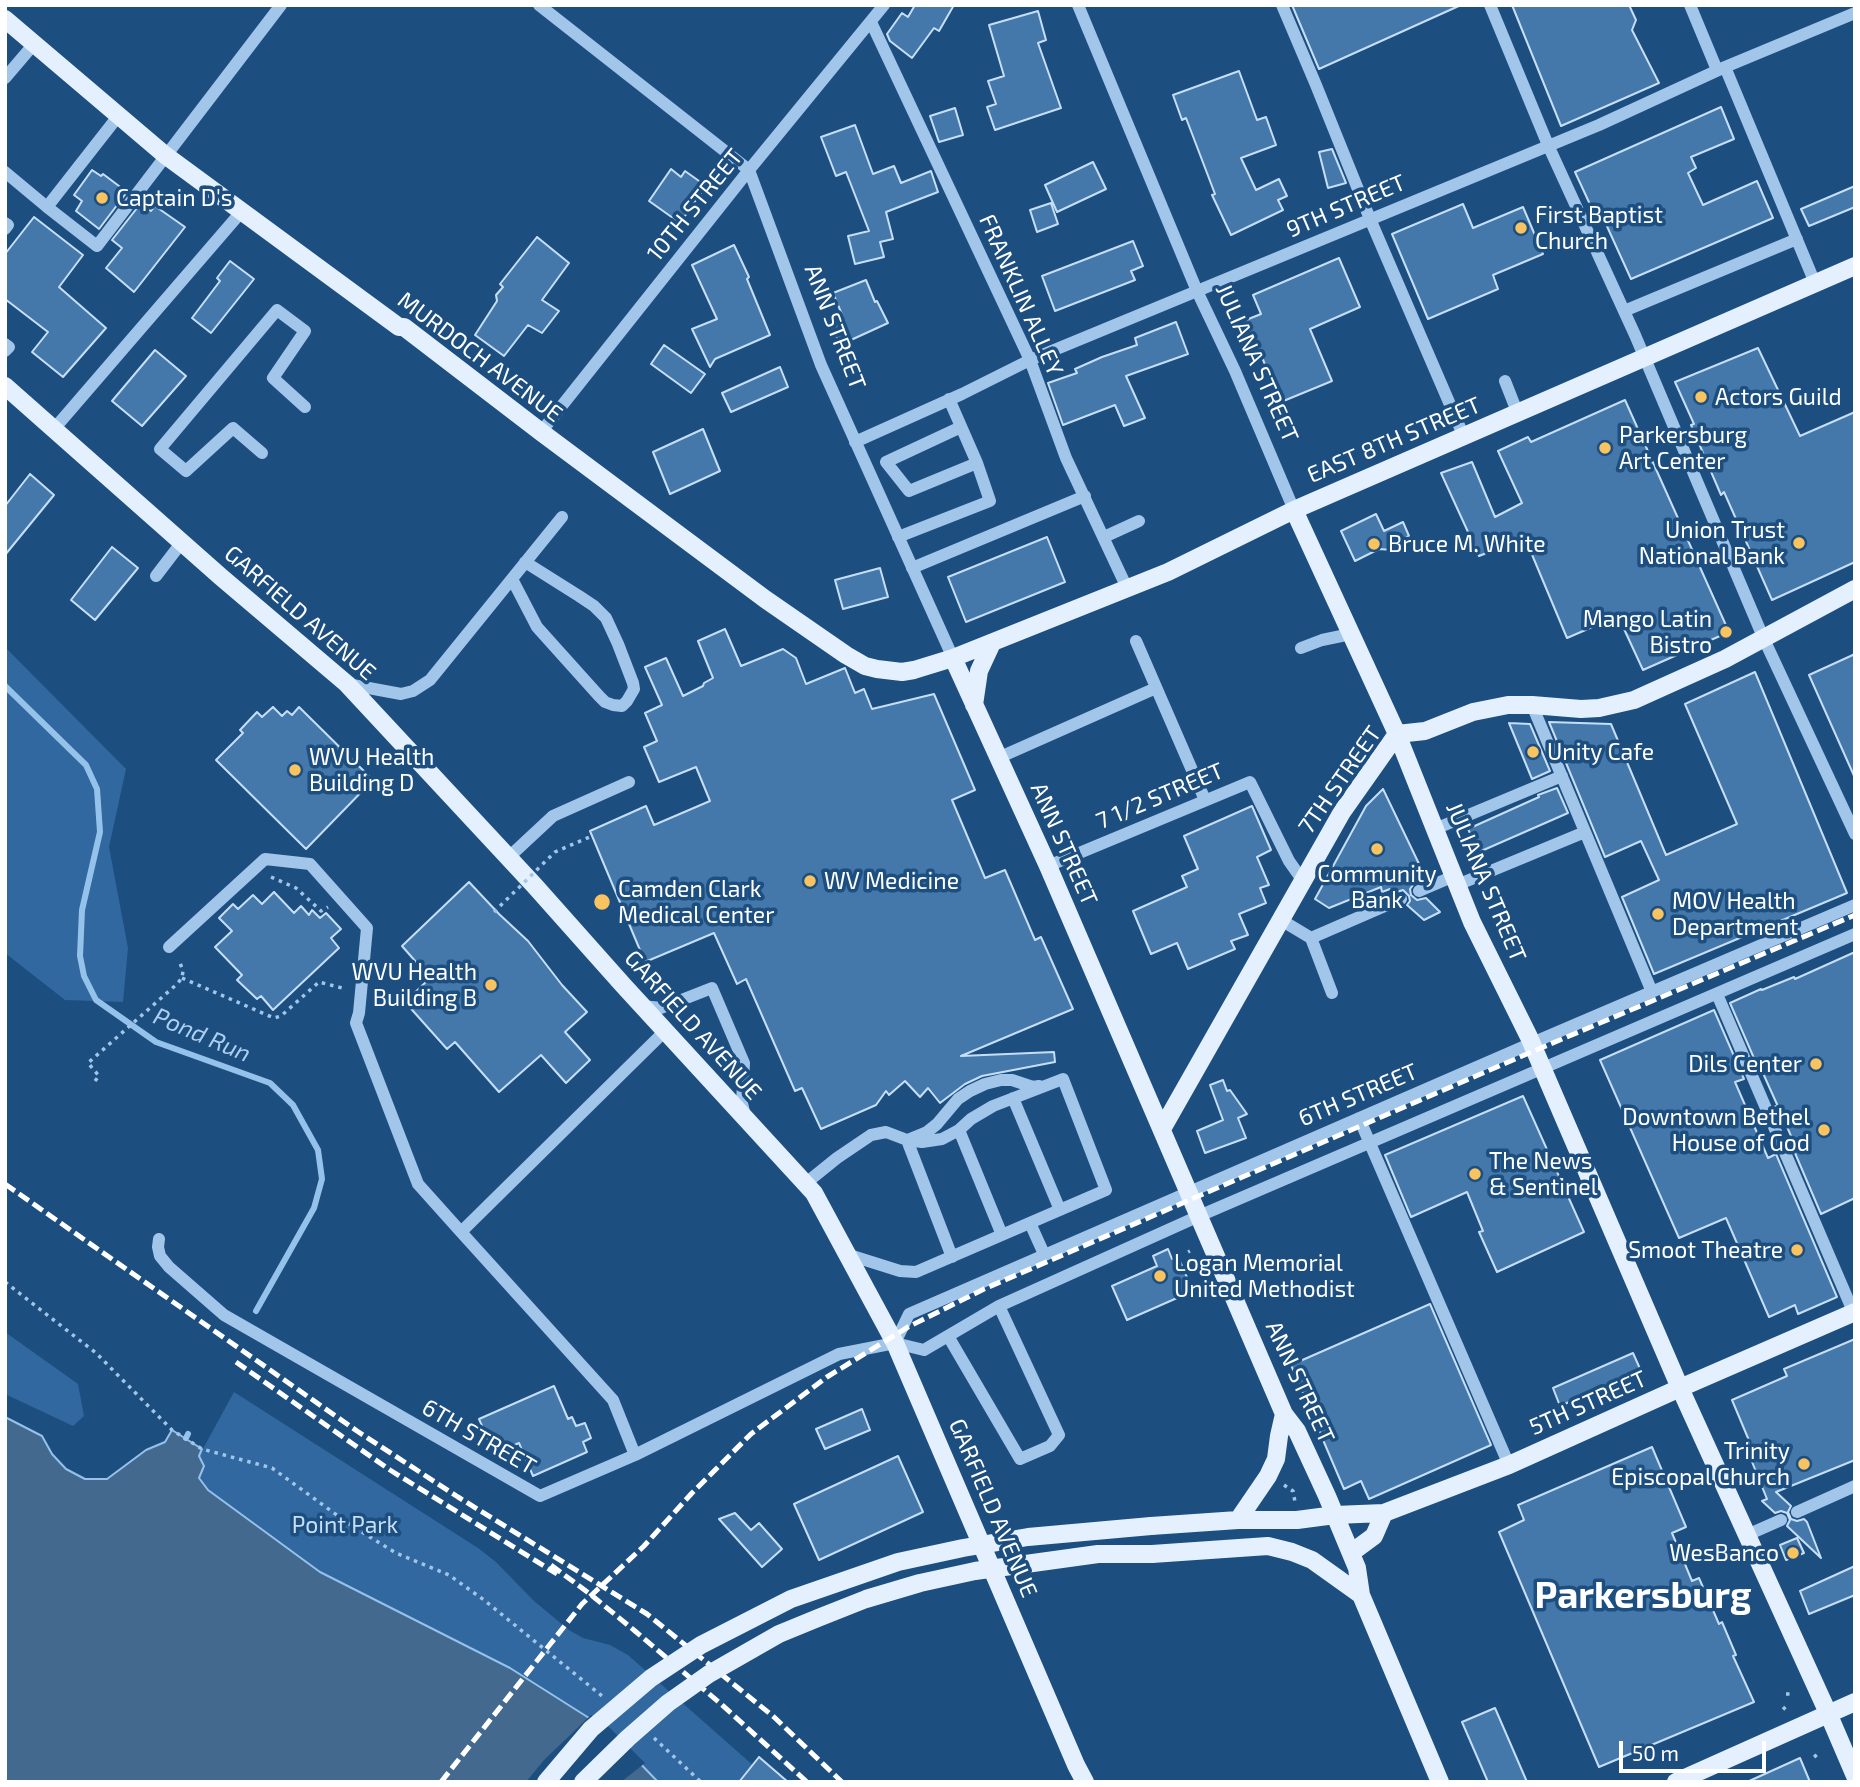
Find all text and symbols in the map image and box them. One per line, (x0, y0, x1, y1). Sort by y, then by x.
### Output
street label: 10TH STREET (641, 143, 749, 267)
street label: 9TH STREET (1282, 169, 1410, 243)
place label: Captain D's (116, 184, 232, 212)
marker: Captain D's (94, 190, 110, 206)
place label: First Baptist Church (1535, 201, 1663, 255)
street label: FRANKLIN ALLEY (973, 210, 1069, 380)
marker: First Baptist Church (1513, 220, 1529, 236)
street label: ANN STREET (799, 261, 871, 393)
street label: JULIANA STREET (1210, 279, 1304, 447)
street label: MURDOCH AVENUE (392, 286, 568, 428)
place label: Actors Guild (1715, 383, 1842, 411)
marker: Actors Guild (1693, 389, 1709, 405)
street label: EAST 8TH STREET (1303, 391, 1485, 489)
place label: Parkersburg Art Center (1619, 421, 1747, 475)
marker: Parkersburg Art Center (1597, 440, 1613, 456)
place label: Union Trust National Bank (1639, 516, 1785, 570)
place label: Bruce M. White (1388, 530, 1546, 558)
marker: Union Trust National Bank (1791, 535, 1807, 551)
marker: Bruce M. White (1366, 536, 1382, 552)
street label: GARFIELD AVENUE (219, 540, 381, 686)
place label: Mango Latin Bistro (1583, 605, 1712, 659)
marker: Mango Latin Bistro (1718, 624, 1734, 640)
street label: 7TH STREET (1293, 721, 1387, 839)
place label: Unity Cafe (1547, 738, 1654, 766)
place label: WVU Health Building D (309, 743, 434, 797)
marker: Unity Cafe (1525, 744, 1541, 760)
street label: 7 1/2 STREET (1092, 757, 1228, 835)
marker: WVU Health Building D (287, 762, 303, 778)
street label: ANN STREET (1025, 778, 1103, 910)
street label: JULIANA STREET (1440, 798, 1532, 966)
marker: Community Bank (1369, 841, 1385, 857)
place label: Community Bank (1317, 860, 1437, 914)
place label: WV Medicine (824, 867, 959, 895)
marker: WV Medicine (802, 873, 818, 889)
place label: Camden Clark Medical Center (618, 875, 774, 929)
place label: MOV Health Department (1672, 887, 1798, 941)
marker: Camden Clark Medical Center (592, 892, 612, 912)
marker: MOV Health Department (1650, 906, 1666, 922)
street label: GARFIELD AVENUE (619, 945, 767, 1105)
place label: WVU Health Building B (352, 958, 477, 1012)
marker: WVU Health Building B (483, 977, 499, 993)
water label: Pond Run (149, 1002, 255, 1068)
place label: Dils Center (1688, 1050, 1802, 1078)
marker: Dils Center (1808, 1056, 1824, 1072)
street label: 6TH STREET (1294, 1058, 1422, 1132)
place label: Downtown Bethel House of God (1622, 1103, 1810, 1157)
marker: Downtown Bethel House of God (1816, 1122, 1832, 1138)
place label: The News & Sentinel (1489, 1147, 1598, 1201)
marker: The News & Sentinel (1467, 1166, 1483, 1182)
place label: Smoot Theatre (1628, 1236, 1783, 1264)
marker: Smoot Theatre (1789, 1242, 1805, 1258)
place label: Logan Memorial United Methodist (1174, 1249, 1355, 1303)
marker: Logan Memorial United Methodist (1152, 1268, 1168, 1284)
street label: ANN STREET (1260, 1317, 1340, 1447)
street label: 5TH STREET (1525, 1365, 1651, 1441)
street label: 6TH STREET (417, 1393, 541, 1481)
street label: GARFIELD AVENUE (943, 1415, 1043, 1601)
place label: Trinity Episcopal Church (1611, 1437, 1790, 1491)
marker: Trinity Episcopal Church (1796, 1456, 1812, 1472)
park label: Point Park (292, 1511, 398, 1539)
place label: WesBanco (1669, 1539, 1779, 1567)
marker: WesBanco (1785, 1545, 1801, 1561)
district label: Parkersburg (1534, 1574, 1752, 1618)
scale bar (1622, 1728, 1769, 1772)
text: 50 m (1632, 1740, 1679, 1765)

